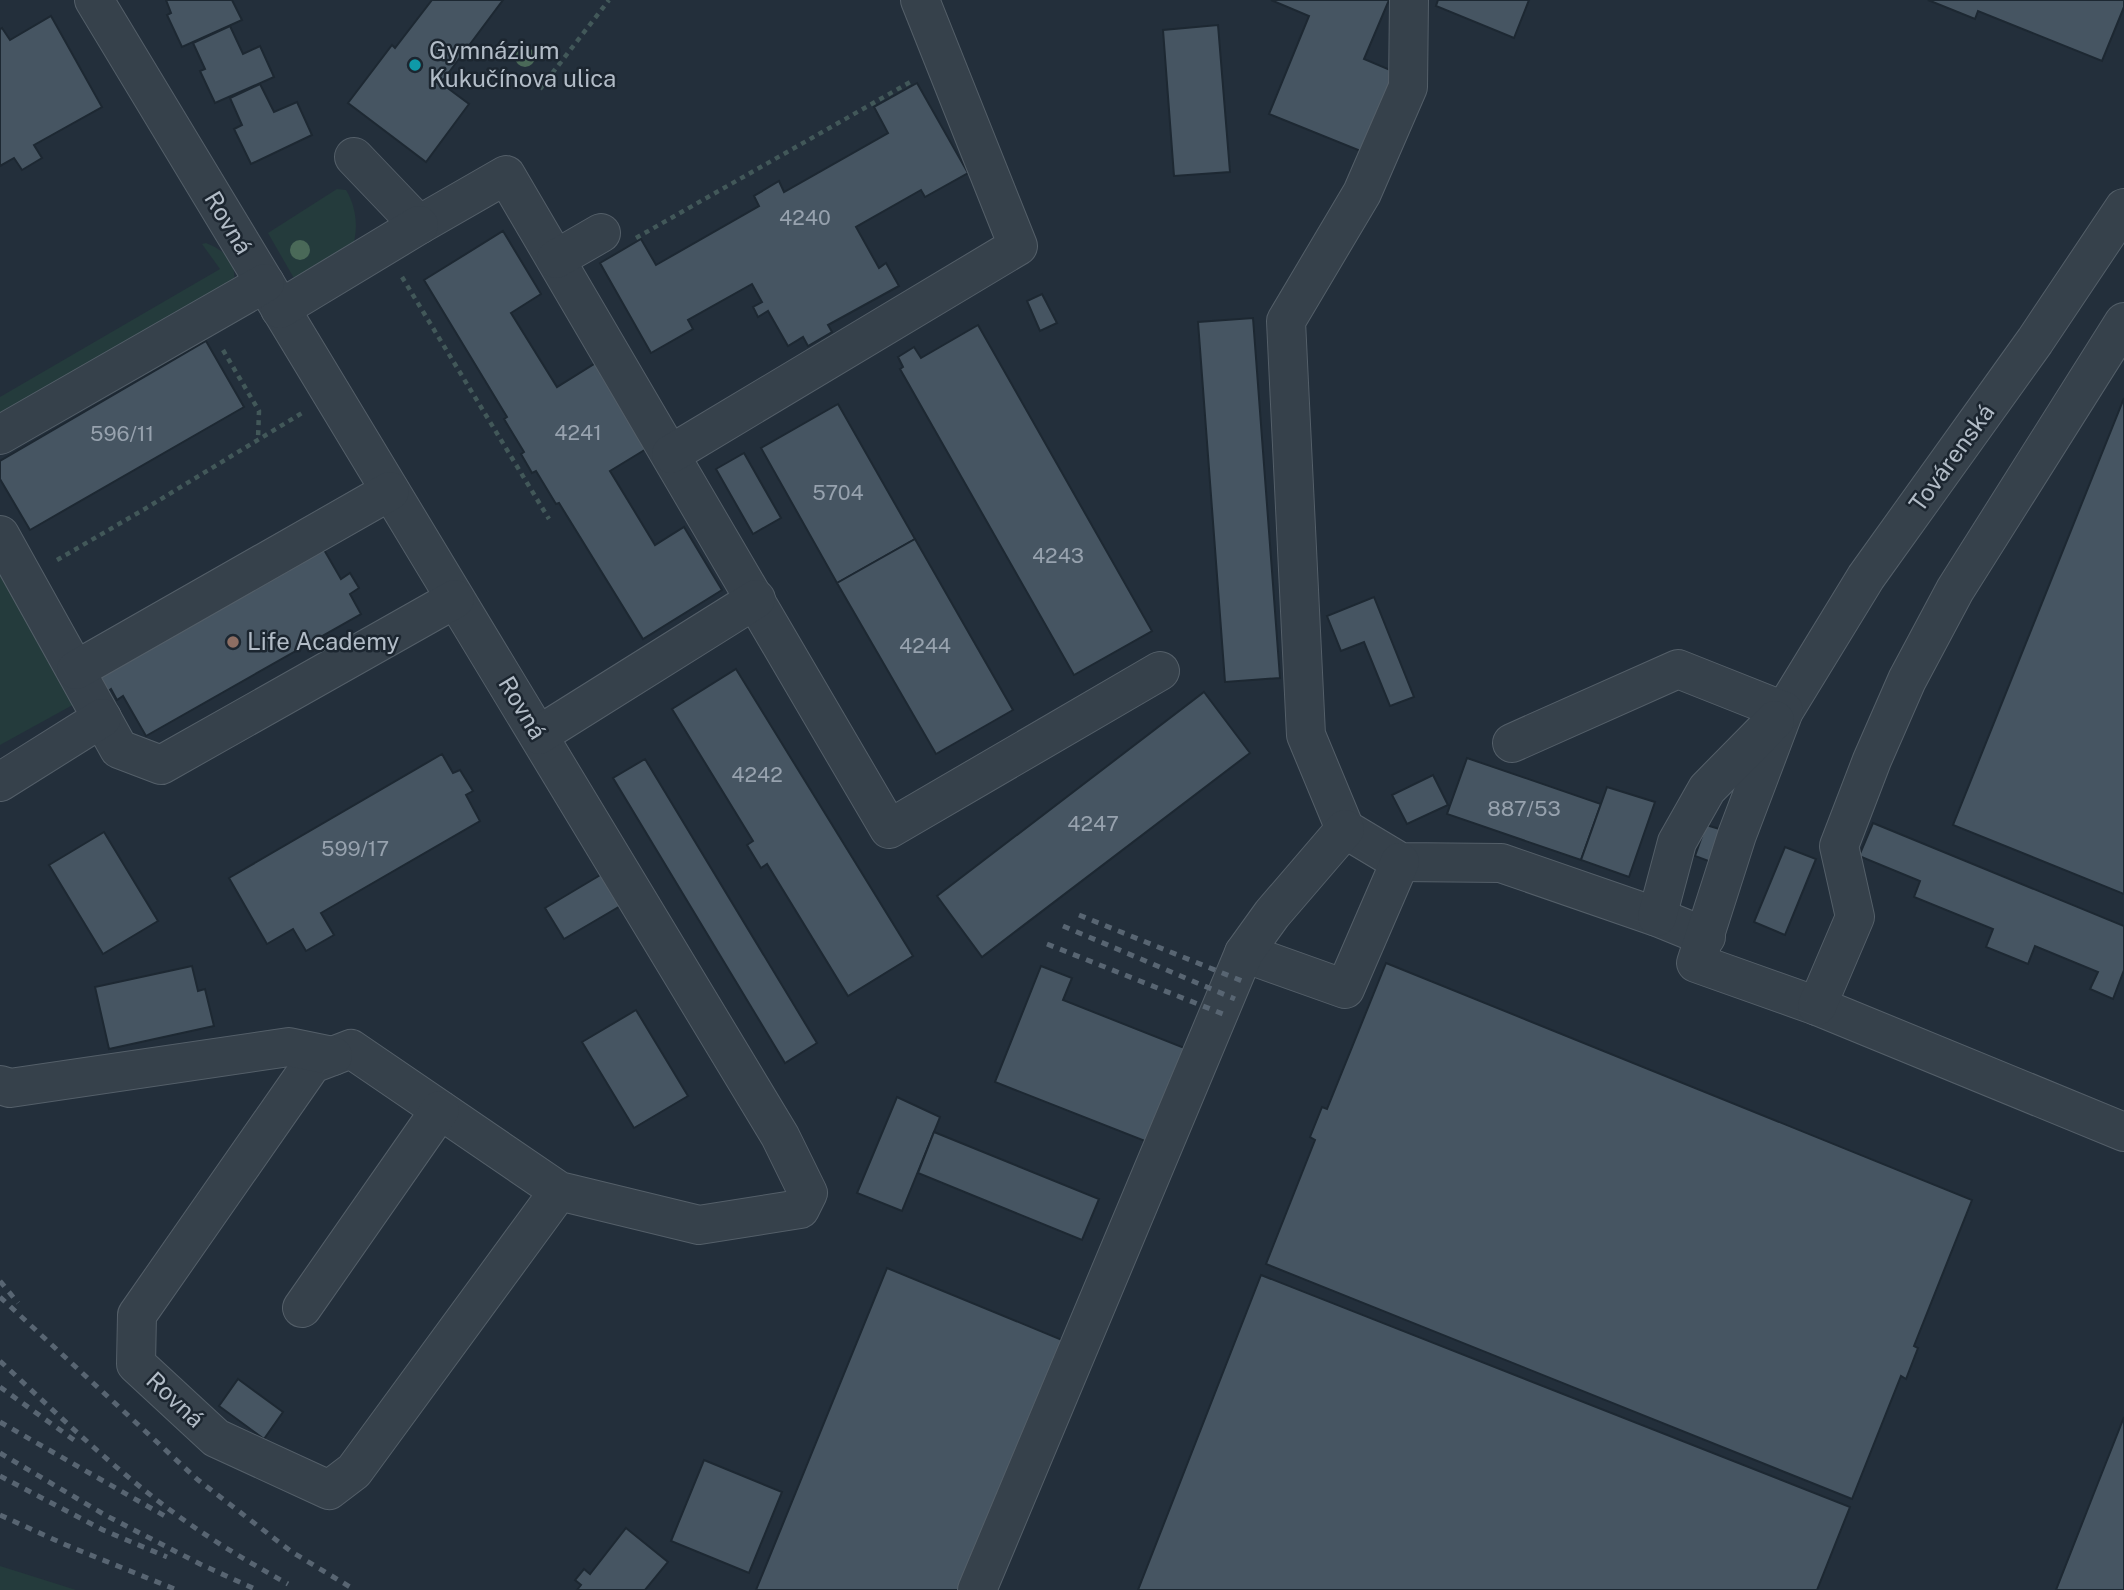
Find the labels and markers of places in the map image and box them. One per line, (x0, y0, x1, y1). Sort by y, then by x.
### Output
place label: Gymnázium Kukučínova ulica (429, 36, 616, 92)
marker: Gymnázium Kukučínova ulica (407, 57, 423, 73)
place label: Life Academy (247, 627, 400, 655)
marker: Life Academy (225, 634, 241, 650)

